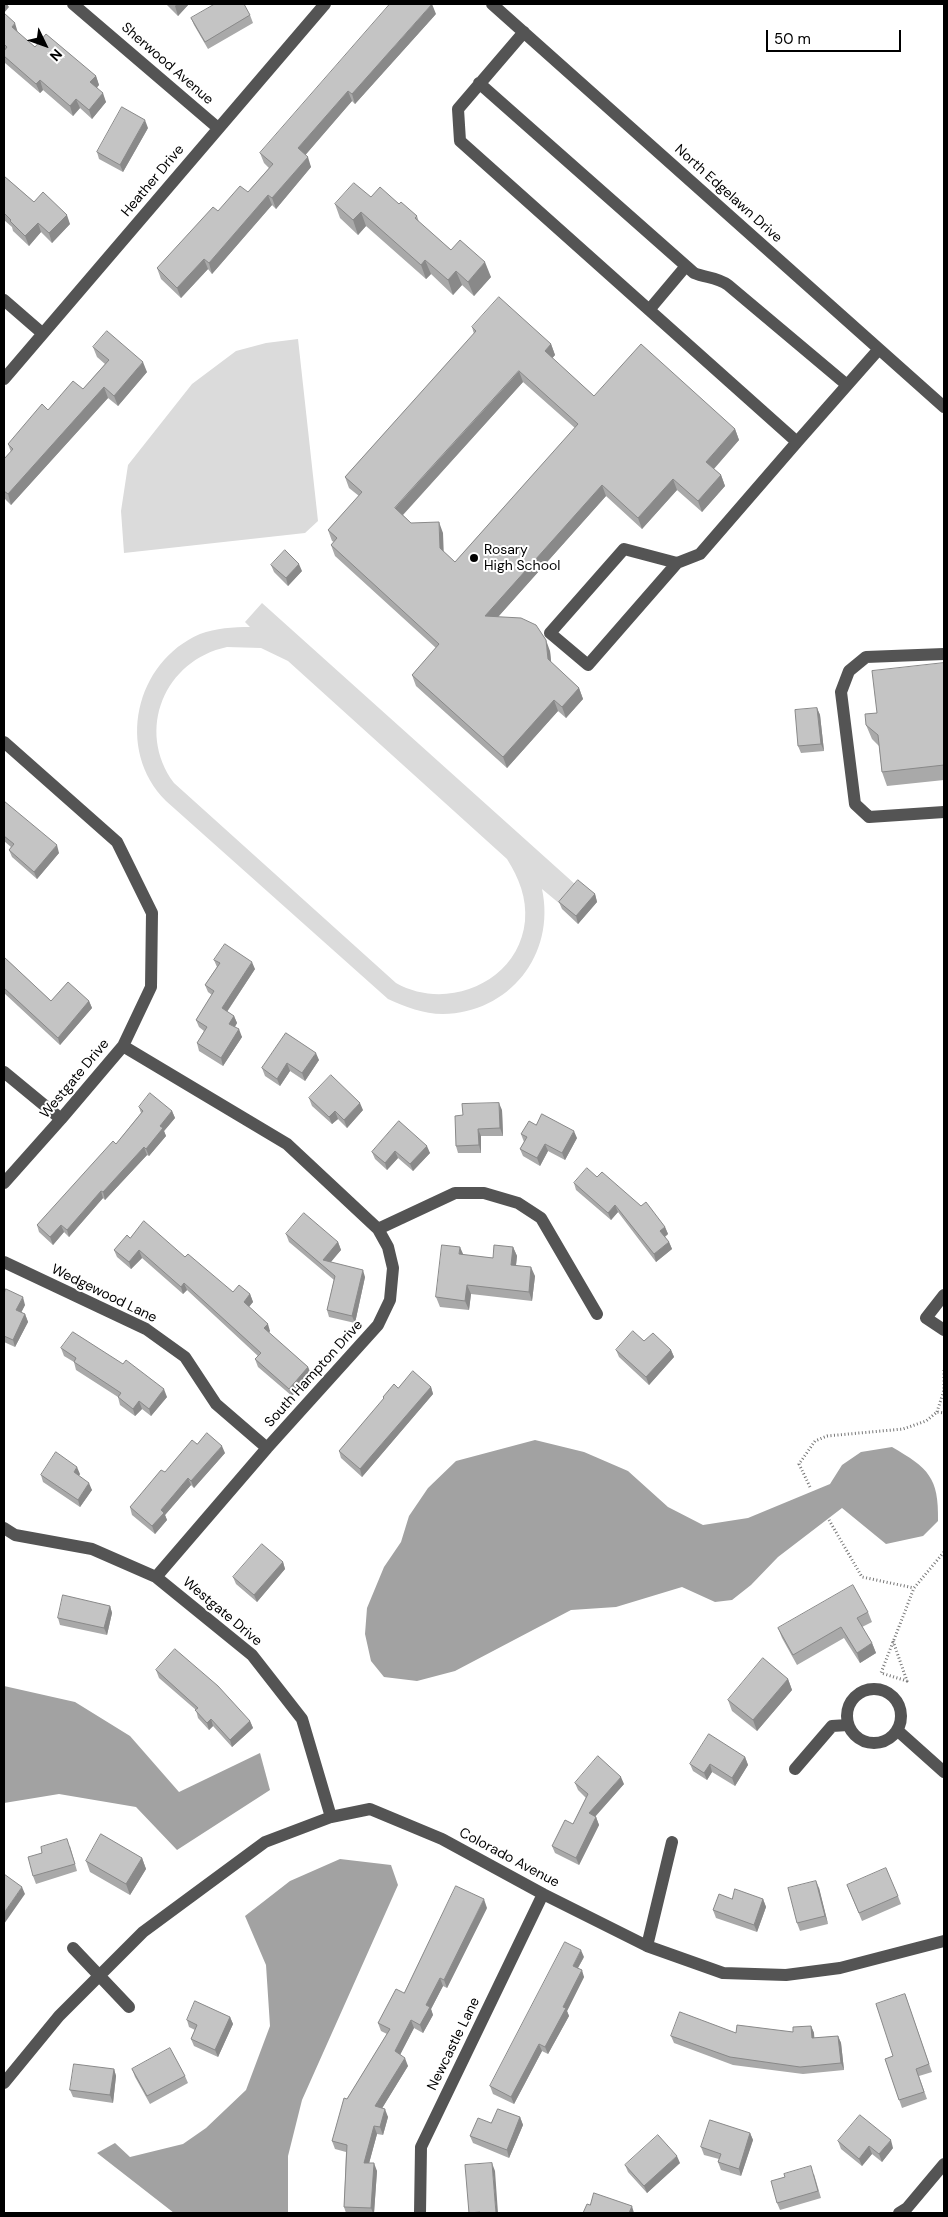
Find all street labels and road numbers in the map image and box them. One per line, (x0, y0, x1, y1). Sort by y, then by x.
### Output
street label: Sherwood Avenue (118, 19, 216, 109)
street label: North Edgelawn Drive (671, 141, 785, 247)
street label: Heather Drive (118, 142, 188, 220)
street label: Westgate Drive (37, 1036, 113, 1122)
street label: Wedgewood Lane (49, 1261, 159, 1327)
street label: South Hampton Drive (261, 1317, 367, 1431)
street label: Westgate Drive (179, 1574, 265, 1650)
street label: Colorado Avenue (456, 1825, 562, 1891)
street label: Newcastle Lane (424, 1995, 484, 2093)

